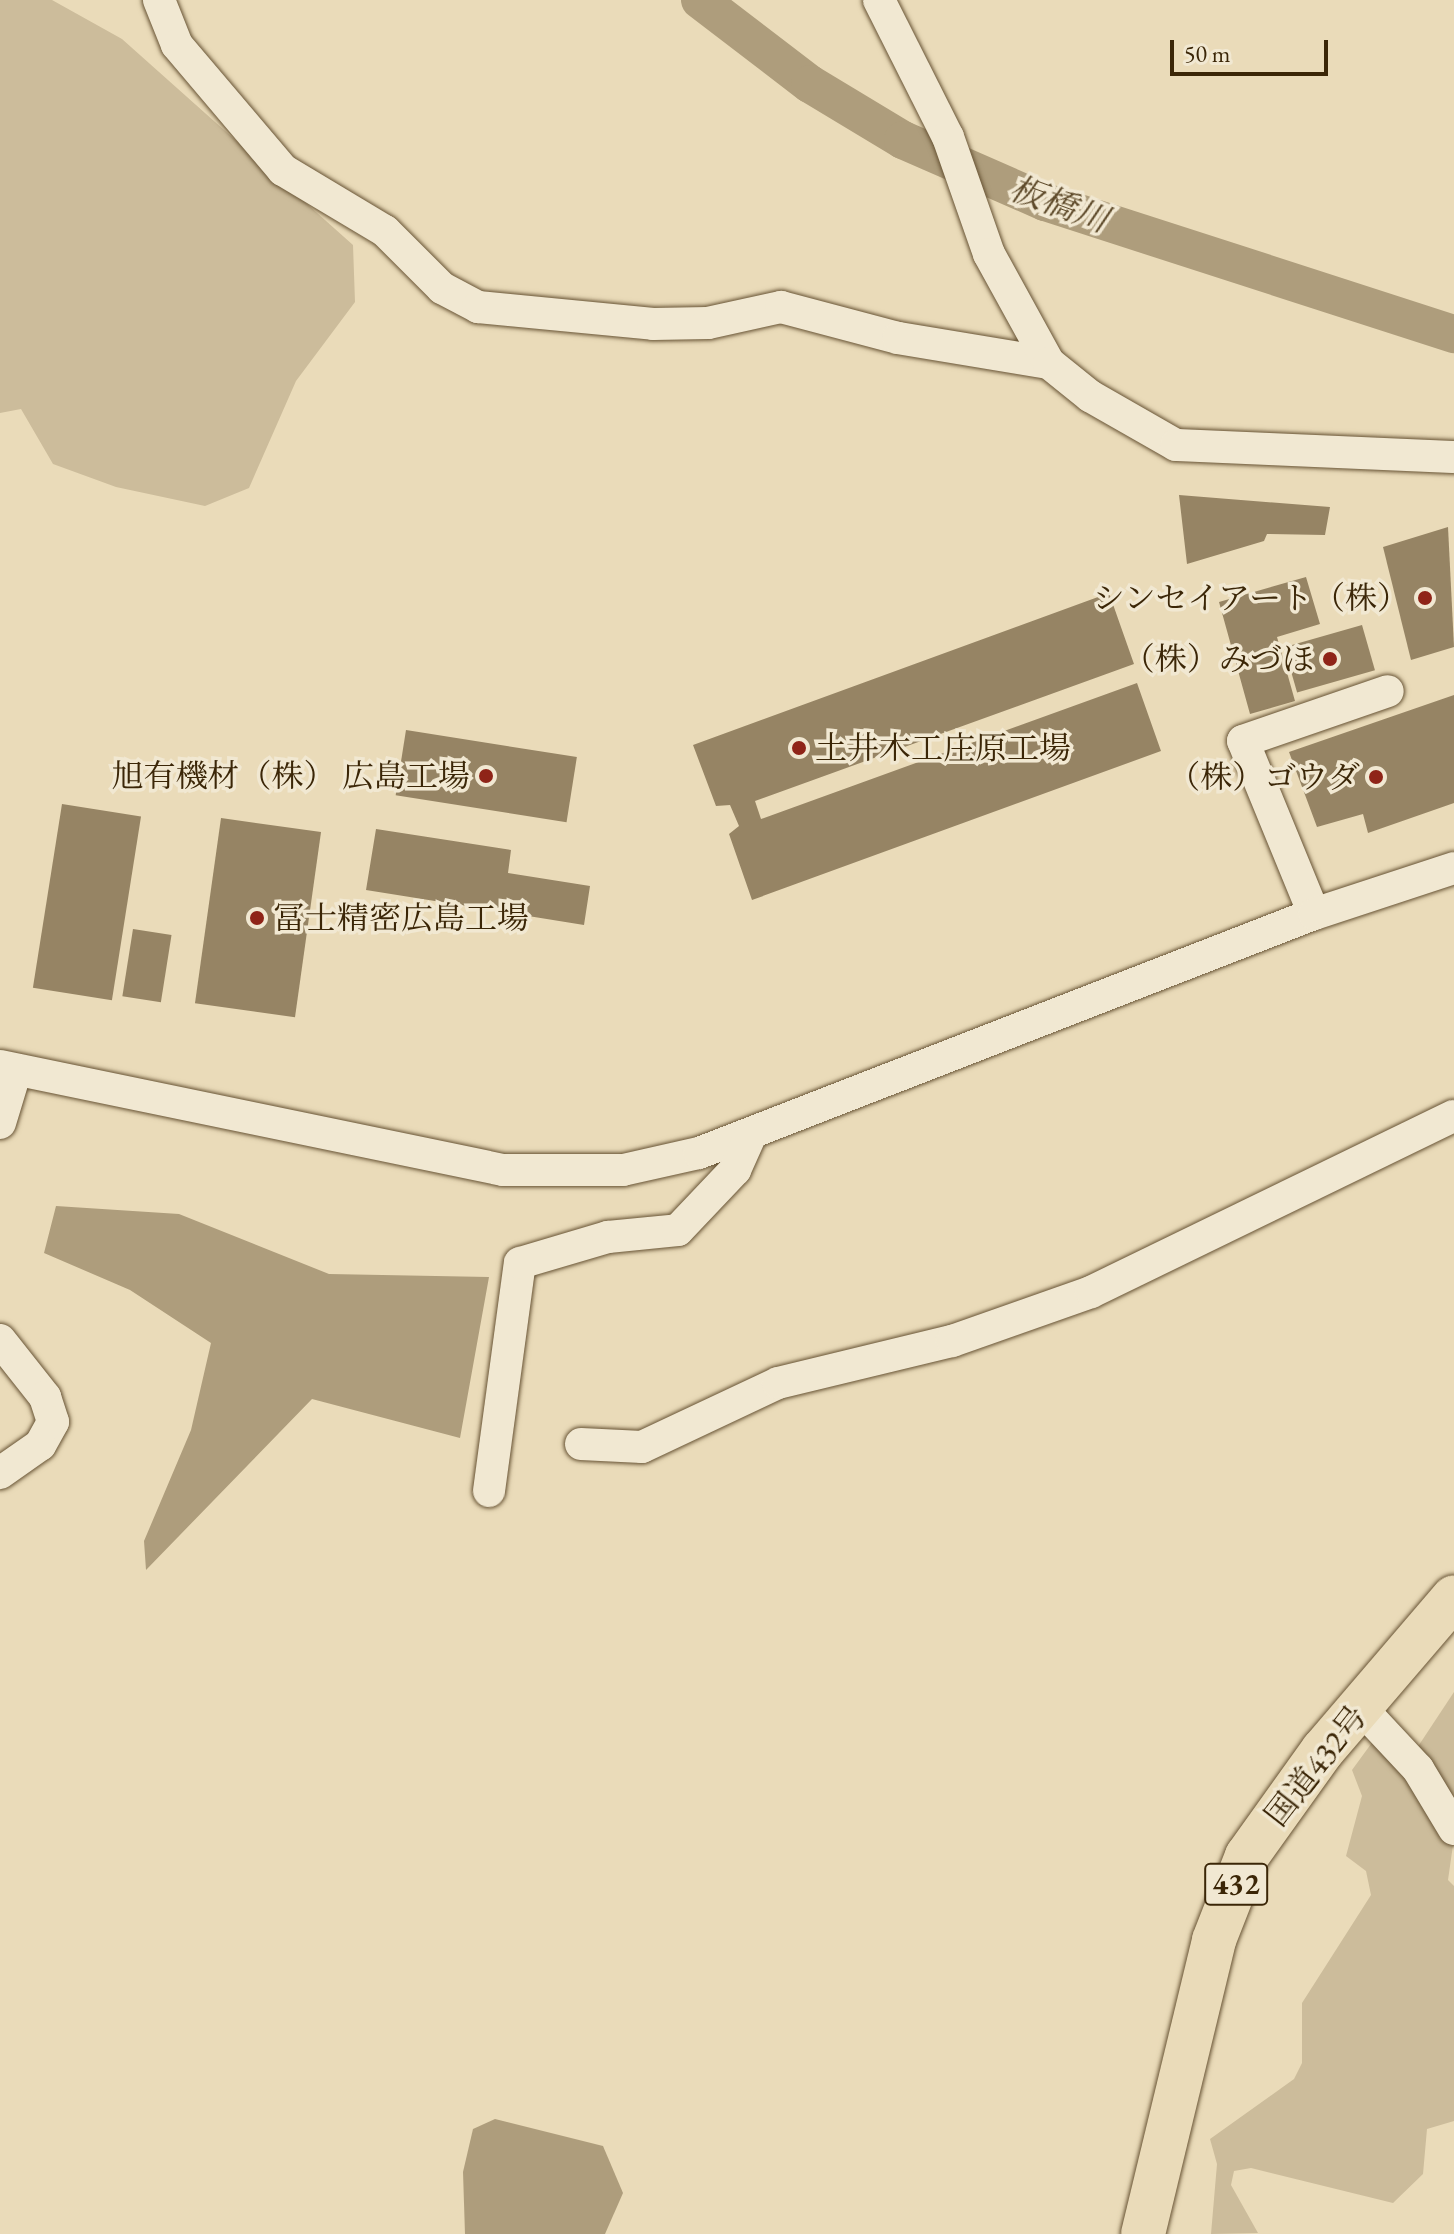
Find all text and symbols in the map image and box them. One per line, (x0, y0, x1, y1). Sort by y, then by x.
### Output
scale bar (1174, 24, 1332, 74)
text: 50 m (1184, 38, 1231, 69)
water label: 板橋川 (1004, 167, 1114, 241)
place label: シンセイアート（株） (1090, 579, 1409, 617)
marker: シンセイアート（株） (1416, 589, 1434, 607)
place label: （株）みづほ (1122, 640, 1314, 678)
marker: （株）みづほ (1321, 650, 1339, 668)
place label: 土井木工庄原工場 (815, 729, 1071, 767)
marker: 土井木工庄原工場 (790, 739, 808, 757)
place label: 旭有機材（株） 広島工場 (112, 757, 470, 795)
place label: （株）ゴウダ (1168, 758, 1360, 796)
marker: 旭有機材（株） 広島工場 (477, 767, 495, 785)
marker: （株）ゴウダ (1367, 768, 1385, 786)
place label: 冨士精密広島工場 (273, 899, 529, 937)
marker: 冨士精密広島工場 (248, 909, 266, 927)
street label: 国道432号 (1257, 1698, 1375, 1834)
road number: 432 (1204, 1858, 1268, 1910)

